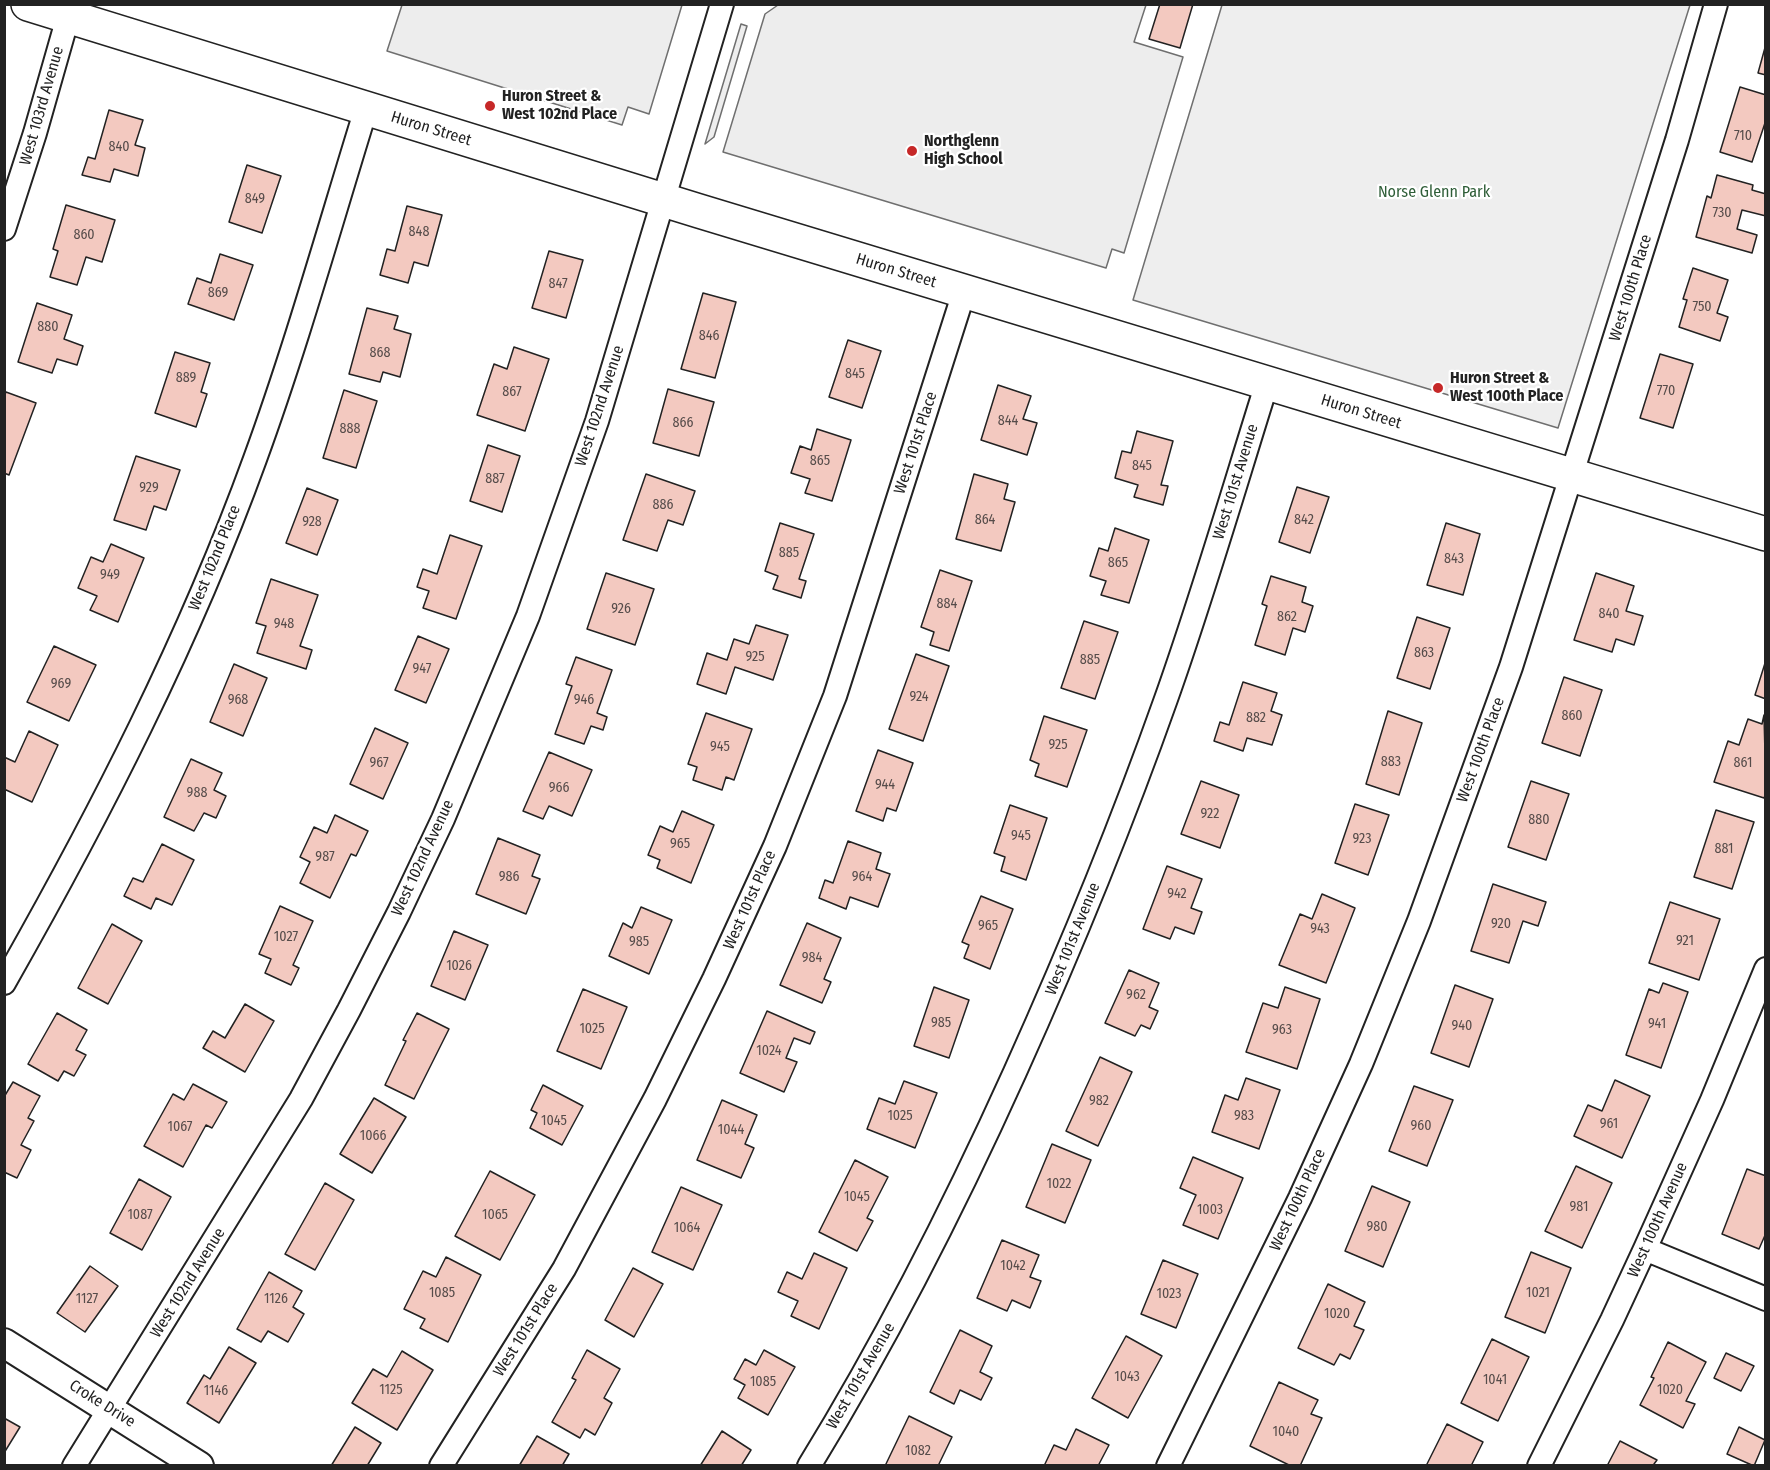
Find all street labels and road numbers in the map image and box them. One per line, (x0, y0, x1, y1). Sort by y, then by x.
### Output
street label: West 103rd Avenue (16, 44, 68, 168)
street label: Huron Street (388, 108, 474, 150)
street label: West 100th Place (1606, 232, 1656, 344)
street label: Huron Street (853, 250, 939, 292)
street label: West 102nd Avenue (571, 343, 629, 469)
street label: West 101st Place (890, 389, 942, 497)
street label: Huron Street (1318, 391, 1404, 433)
street label: West 101st Avenue (1209, 422, 1263, 542)
street label: West 102nd Place (185, 502, 245, 614)
street label: West 100th Place (1453, 695, 1509, 805)
street label: West 102nd Avenue (388, 797, 458, 919)
street label: West 101st Place (720, 847, 780, 953)
street label: West 101st Avenue (1042, 880, 1104, 998)
street label: West 100th Place (1266, 1146, 1330, 1254)
street label: West 100th Avenue (1624, 1159, 1692, 1281)
street label: West 102nd Avenue (147, 1225, 229, 1341)
street label: West 101st Place (490, 1280, 562, 1380)
street label: West 101st Avenue (823, 1319, 899, 1433)
street label: Croke Drive (65, 1376, 139, 1432)

